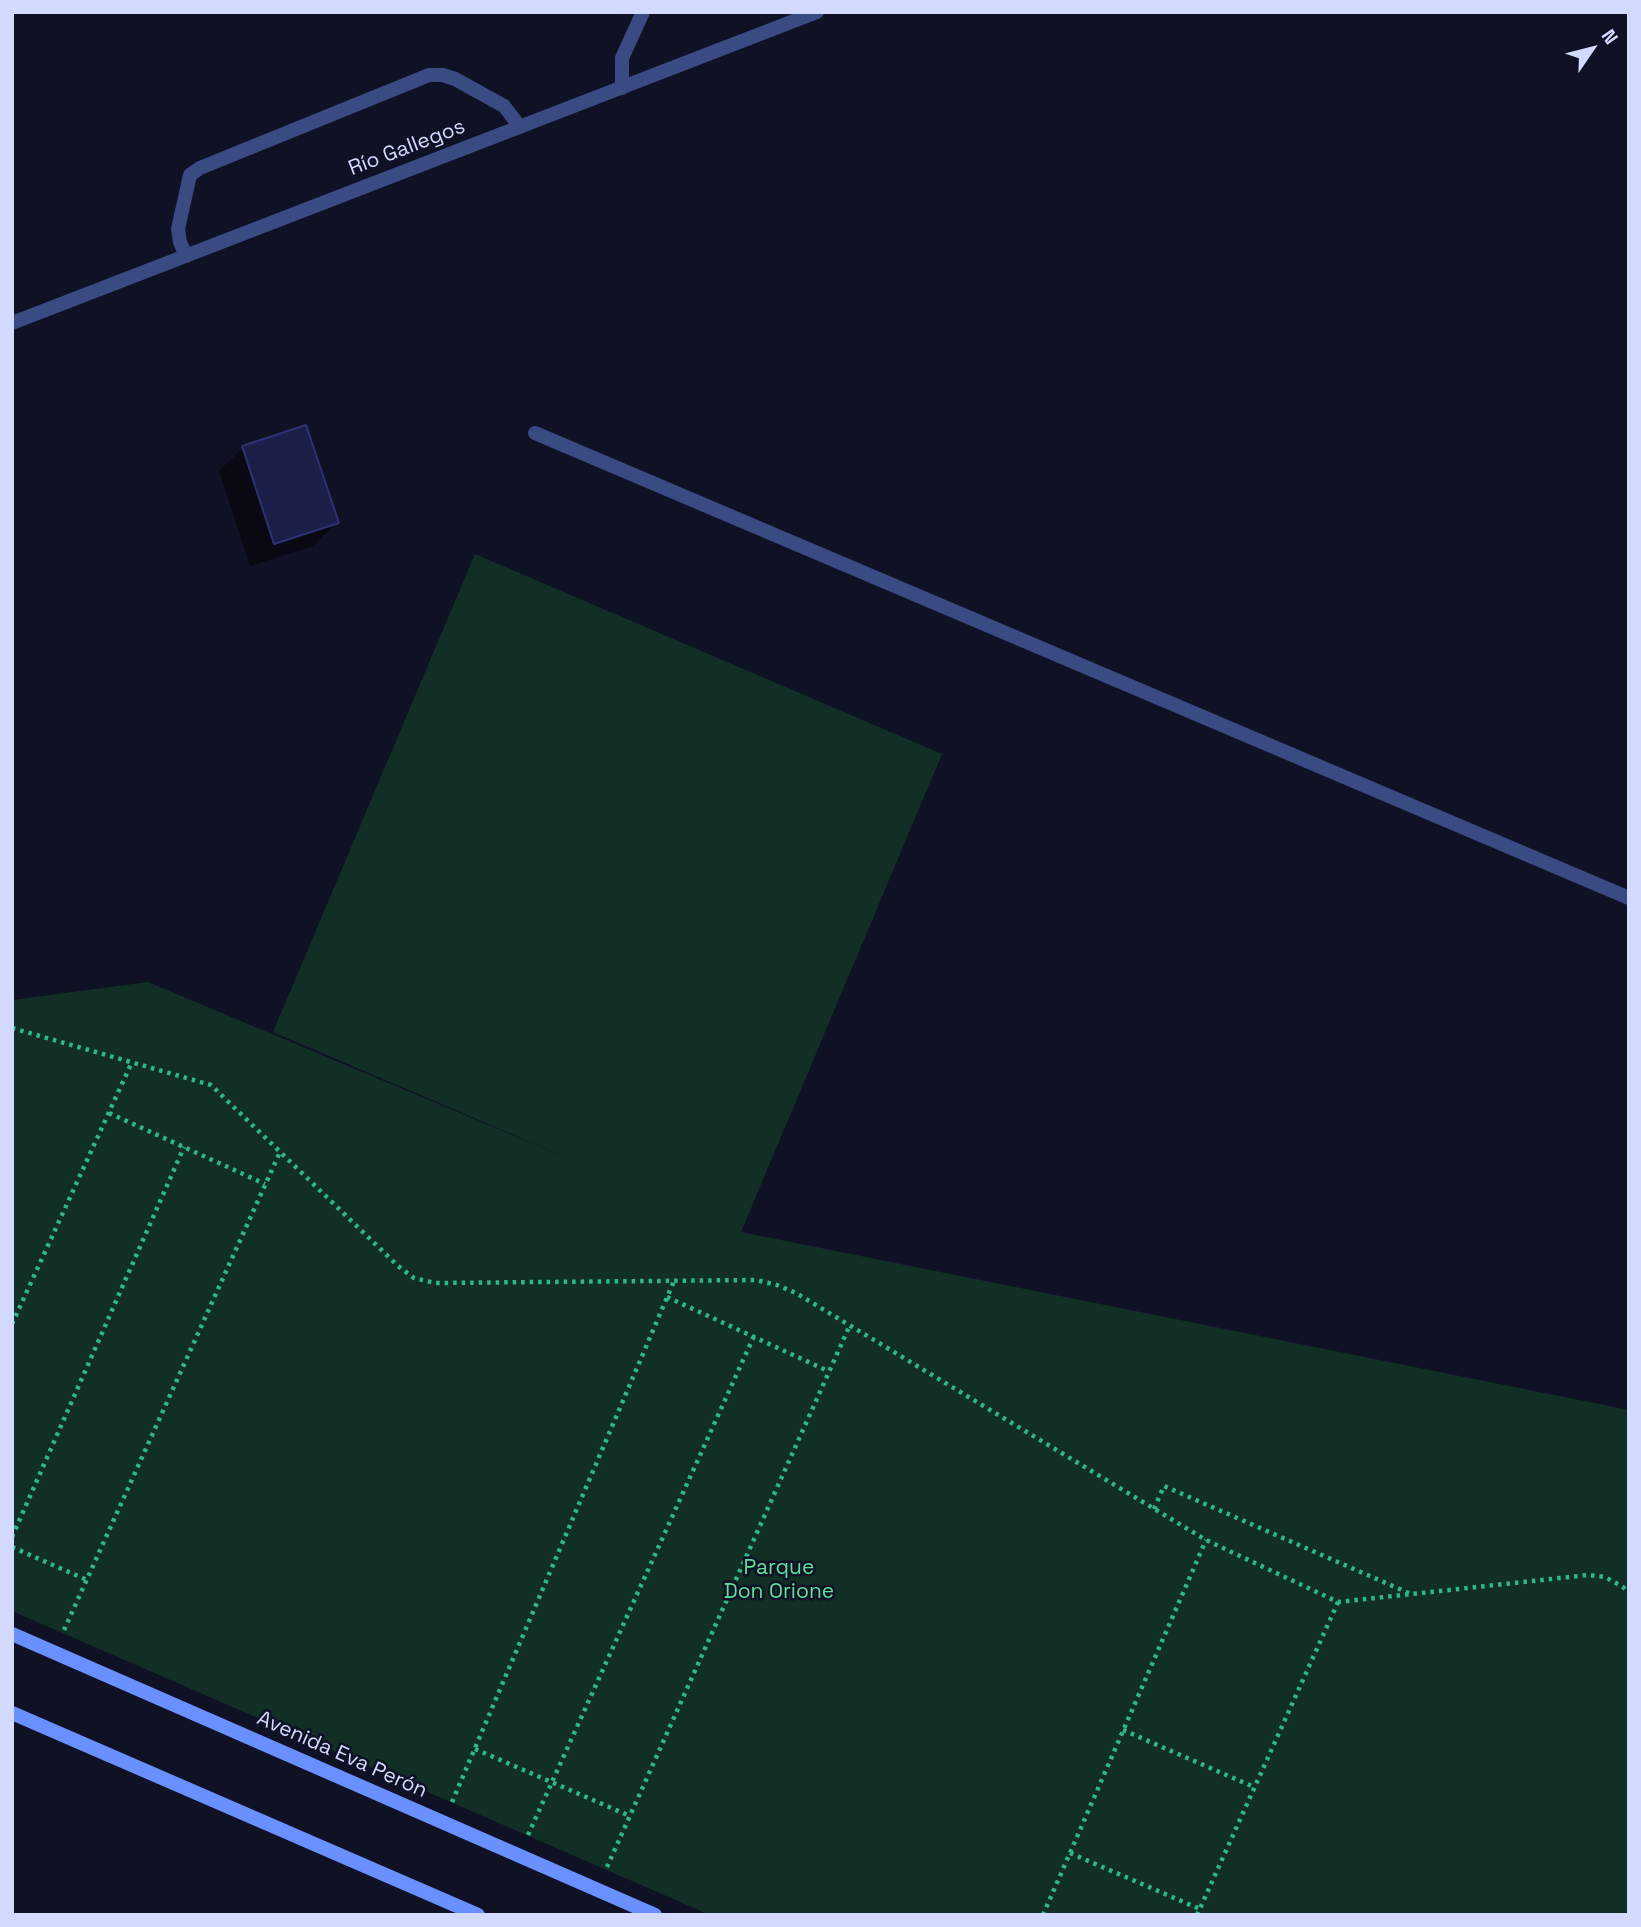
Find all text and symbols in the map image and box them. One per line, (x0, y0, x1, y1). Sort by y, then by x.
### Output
north arrow (1557, 14, 1627, 84)
text: N (1596, 24, 1623, 49)
street label: Río Gallegos (345, 114, 469, 182)
park label: Parque Don Orione (724, 1555, 834, 1605)
street label: Avenida Eva Perón (253, 1706, 431, 1804)

